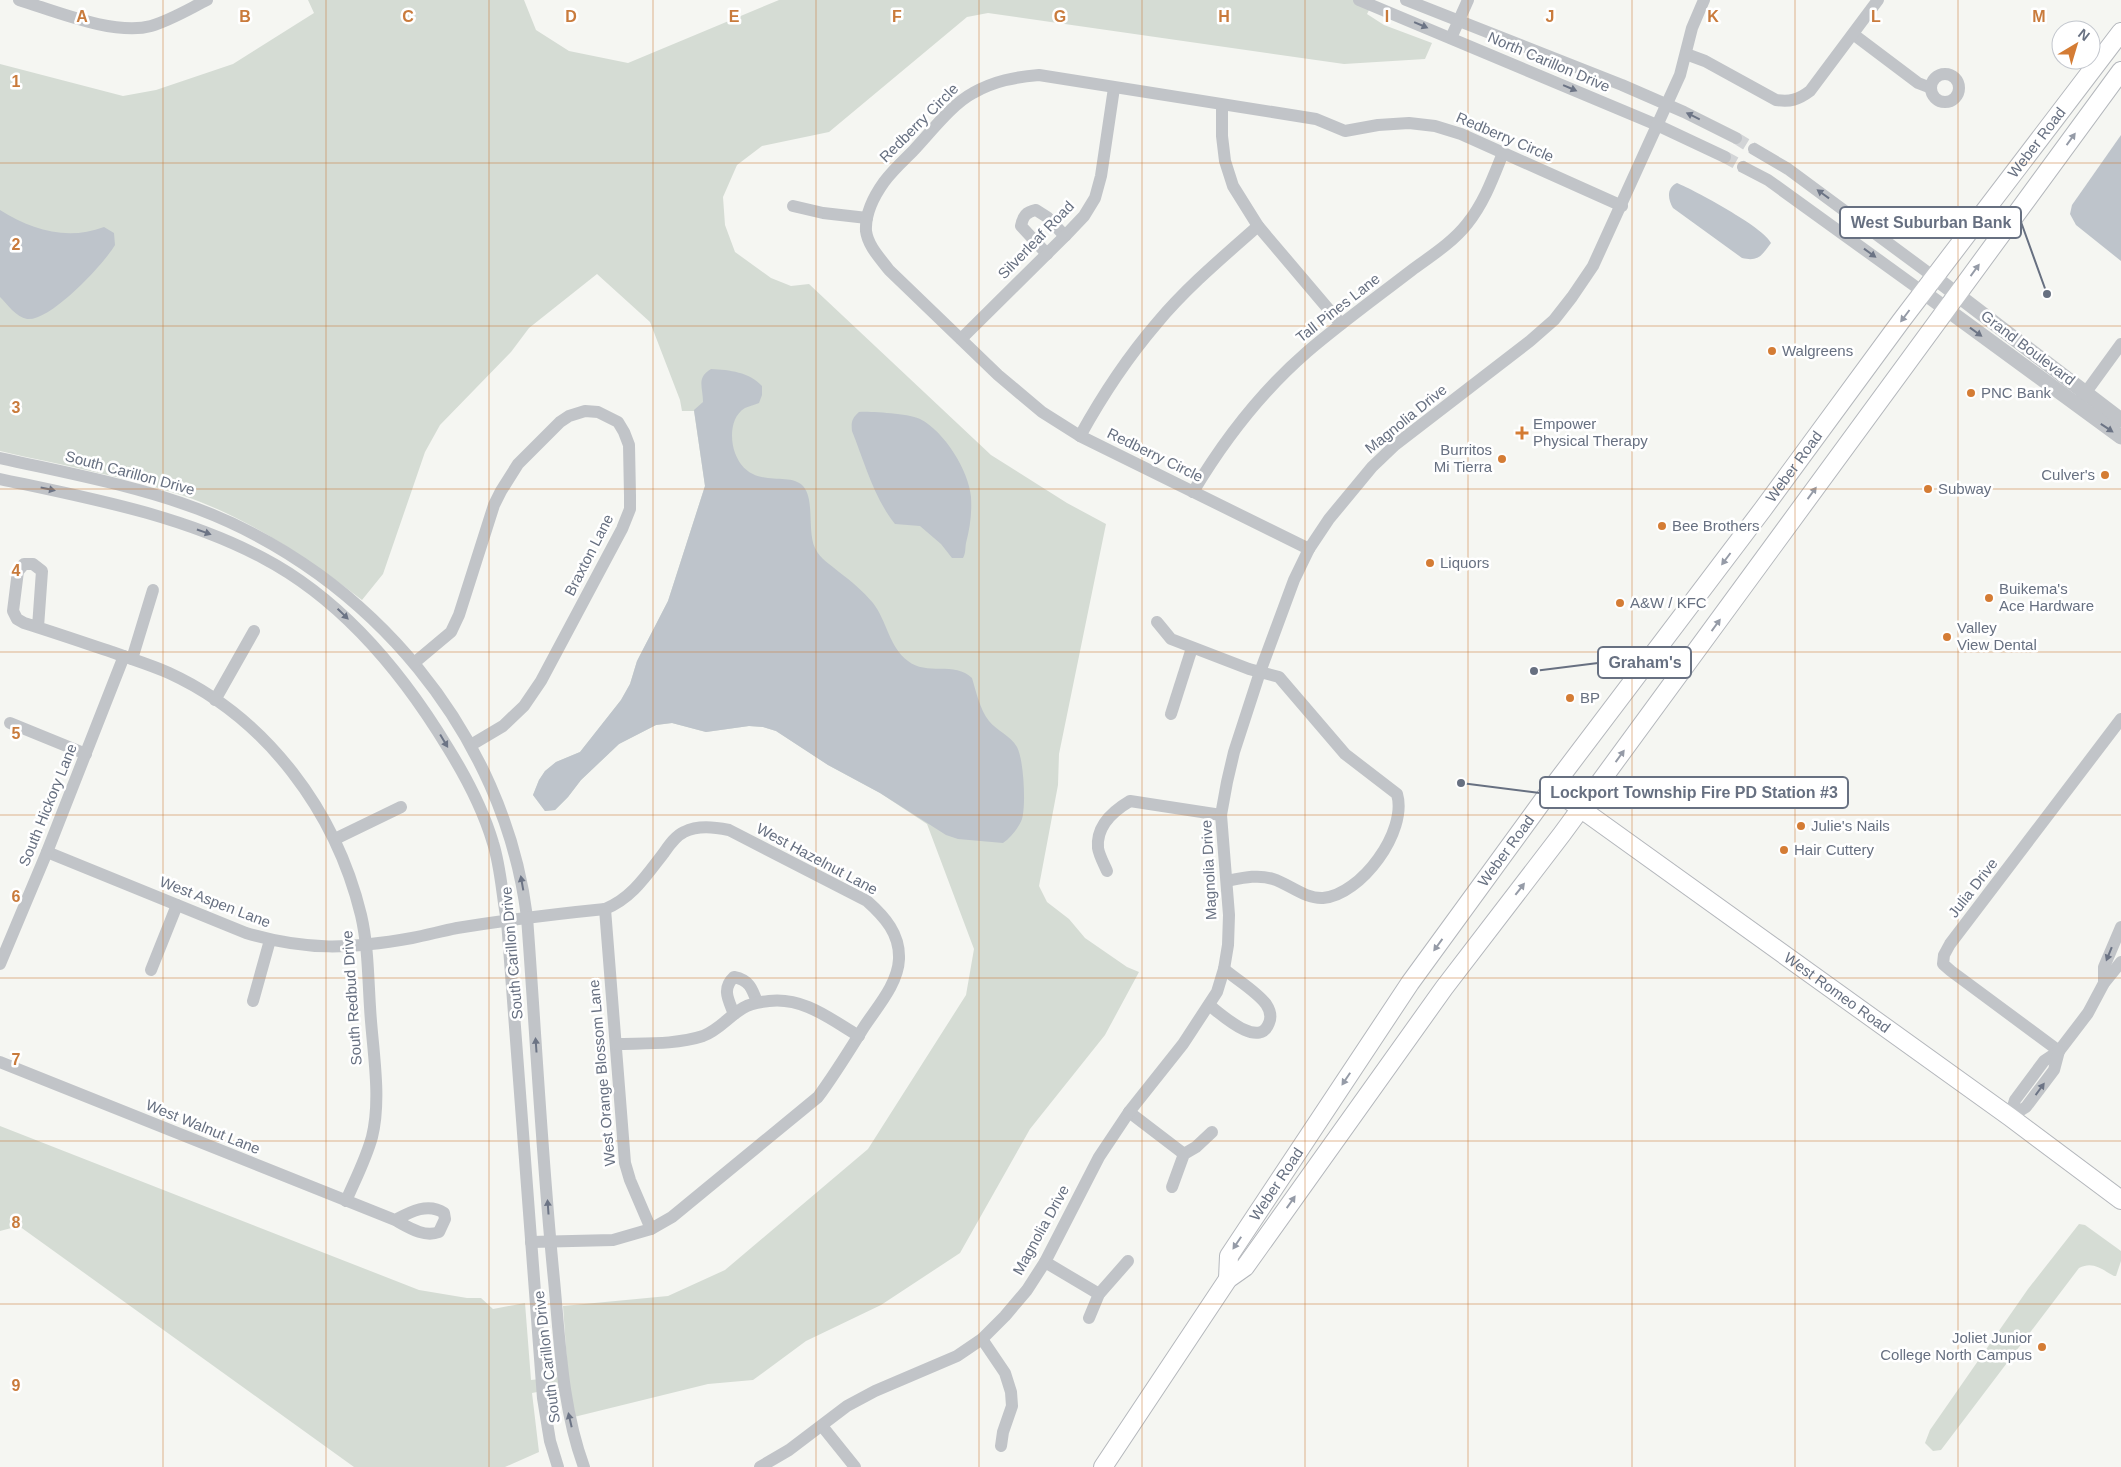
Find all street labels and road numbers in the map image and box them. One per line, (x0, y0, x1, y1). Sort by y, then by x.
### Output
street label: North Carillon Drive (1486, 28, 1613, 95)
street label: Redberry Circle (876, 80, 961, 165)
street label: Weber Road (2004, 104, 2069, 181)
street label: Redberry Circle (1454, 108, 1556, 165)
street label: Silverleaf Road (994, 197, 1077, 282)
street label: Tall Pines Lane (1292, 270, 1383, 346)
street label: Grand Boulevard (1978, 307, 2079, 389)
street label: Magnolia Drive (1361, 381, 1450, 457)
street label: Redberry Circle (1105, 424, 1206, 485)
street label: Weber Road (1762, 428, 1825, 505)
street label: South Carillon Drive (64, 447, 197, 498)
street label: Braxton Lane (561, 511, 616, 598)
street label: South Hickory Lane (15, 741, 80, 869)
street label: Weber Road (1474, 812, 1537, 890)
street label: West Hazelnut Lane (754, 819, 881, 898)
street label: Magnolia Drive (1197, 820, 1220, 920)
street label: Julia Drive (1944, 855, 2001, 921)
street label: West Aspen Lane (157, 873, 273, 930)
street label: South Carillon Drive (497, 886, 526, 1020)
street label: South Redbud Drive (338, 930, 365, 1066)
street label: West Romeo Road (1781, 949, 1894, 1036)
street label: West Orange Blossom Lane (585, 979, 618, 1167)
street label: West Walnut Lane (144, 1096, 263, 1157)
street label: Weber Road (1246, 1144, 1306, 1224)
street label: Magnolia Drive (1009, 1182, 1072, 1278)
street label: South Carillon Drive (530, 1290, 563, 1424)

